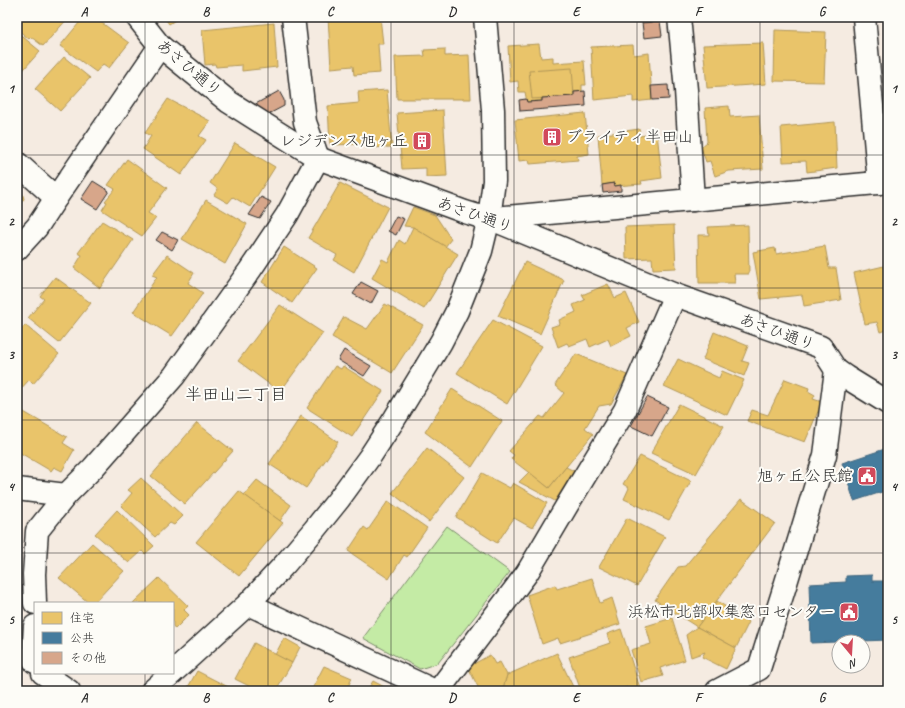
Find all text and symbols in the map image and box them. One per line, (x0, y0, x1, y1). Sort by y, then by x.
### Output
text: A (81, 4, 89, 20)
text: B (203, 4, 211, 20)
text: C (327, 4, 335, 20)
text: D (448, 4, 457, 20)
text: E (573, 4, 582, 20)
text: F (695, 4, 704, 20)
text: G (819, 4, 827, 20)
street label: あさひ通り (152, 35, 226, 101)
text: 1 (8, 81, 16, 97)
text: 1 (891, 81, 899, 97)
building icon: ブライティ半田山 (541, 126, 563, 148)
place label: ブライティ半田山 (566, 127, 693, 147)
building icon: レジデンス旭ヶ丘 (411, 130, 433, 152)
place label: レジデンス旭ヶ丘 (280, 131, 408, 151)
street label: あさひ通り (434, 193, 516, 237)
text: 2 (8, 214, 15, 230)
text: 2 (891, 214, 898, 230)
street label: あさひ通り (736, 309, 818, 355)
text: 3 (8, 347, 15, 363)
text: 3 (891, 347, 898, 363)
district label: 半田山二丁目 (185, 384, 287, 405)
public building icon: 旭ヶ丘公民館 (856, 465, 878, 487)
place label: 旭ヶ丘公民館 (757, 466, 853, 486)
text: 4 (8, 479, 16, 495)
text: 4 (891, 479, 899, 495)
public building icon: 浜松市北部収集窓口センター (838, 601, 860, 623)
legend (34, 602, 174, 674)
place label: 浜松市北部収集窓口センター (628, 602, 835, 622)
text: 住宅 (70, 610, 94, 626)
text: 5 (8, 612, 15, 628)
text: 5 (891, 612, 898, 628)
text: 公共 (70, 630, 94, 646)
north arrow (831, 634, 871, 674)
text: その他 (70, 650, 106, 666)
text: N (847, 656, 859, 672)
text: A (81, 690, 89, 706)
text: B (203, 690, 211, 706)
text: C (327, 690, 335, 706)
text: D (448, 690, 457, 706)
text: E (573, 690, 582, 706)
text: F (695, 690, 704, 706)
text: G (819, 690, 827, 706)

